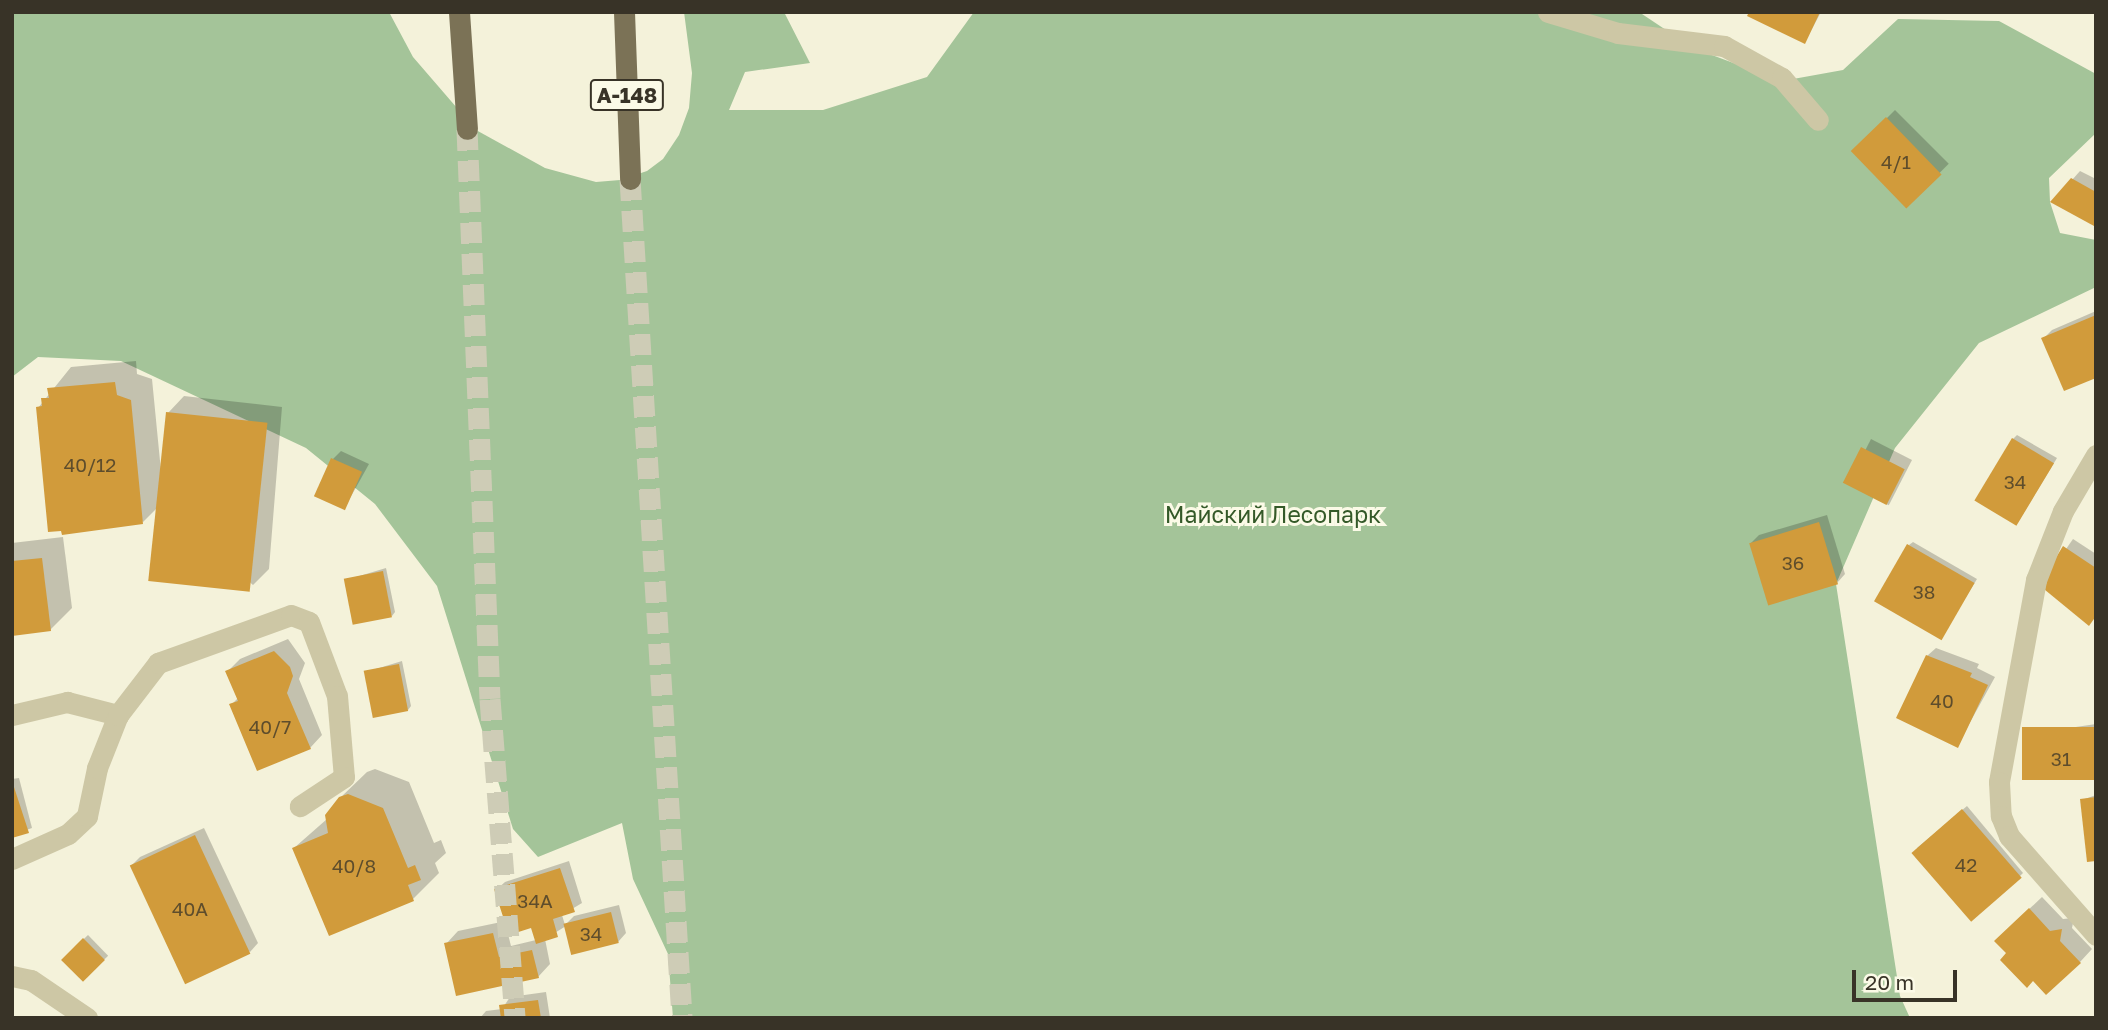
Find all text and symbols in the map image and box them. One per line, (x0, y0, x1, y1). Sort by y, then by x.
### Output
road number: А-148 (588, 78, 666, 112)
house number: 4/1 (1881, 151, 1911, 173)
house number: 40/12 (64, 454, 116, 476)
house number: 34 (2004, 471, 2026, 493)
park label: Майский Лесопарк (1165, 500, 1381, 528)
house number: 36 (1782, 552, 1804, 574)
house number: 38 (1913, 581, 1935, 603)
house number: 40 (1930, 690, 1954, 712)
house number: 40/7 (249, 716, 291, 738)
house number: 31 (2051, 748, 2071, 770)
house number: 42 (1955, 854, 1977, 876)
house number: 40/8 (332, 855, 376, 877)
house number: 34А (517, 890, 553, 912)
house number: 40А (172, 898, 208, 920)
house number: 34 (580, 923, 602, 945)
scale bar (1856, 956, 1961, 1000)
text: 20 m (1865, 969, 1914, 995)

